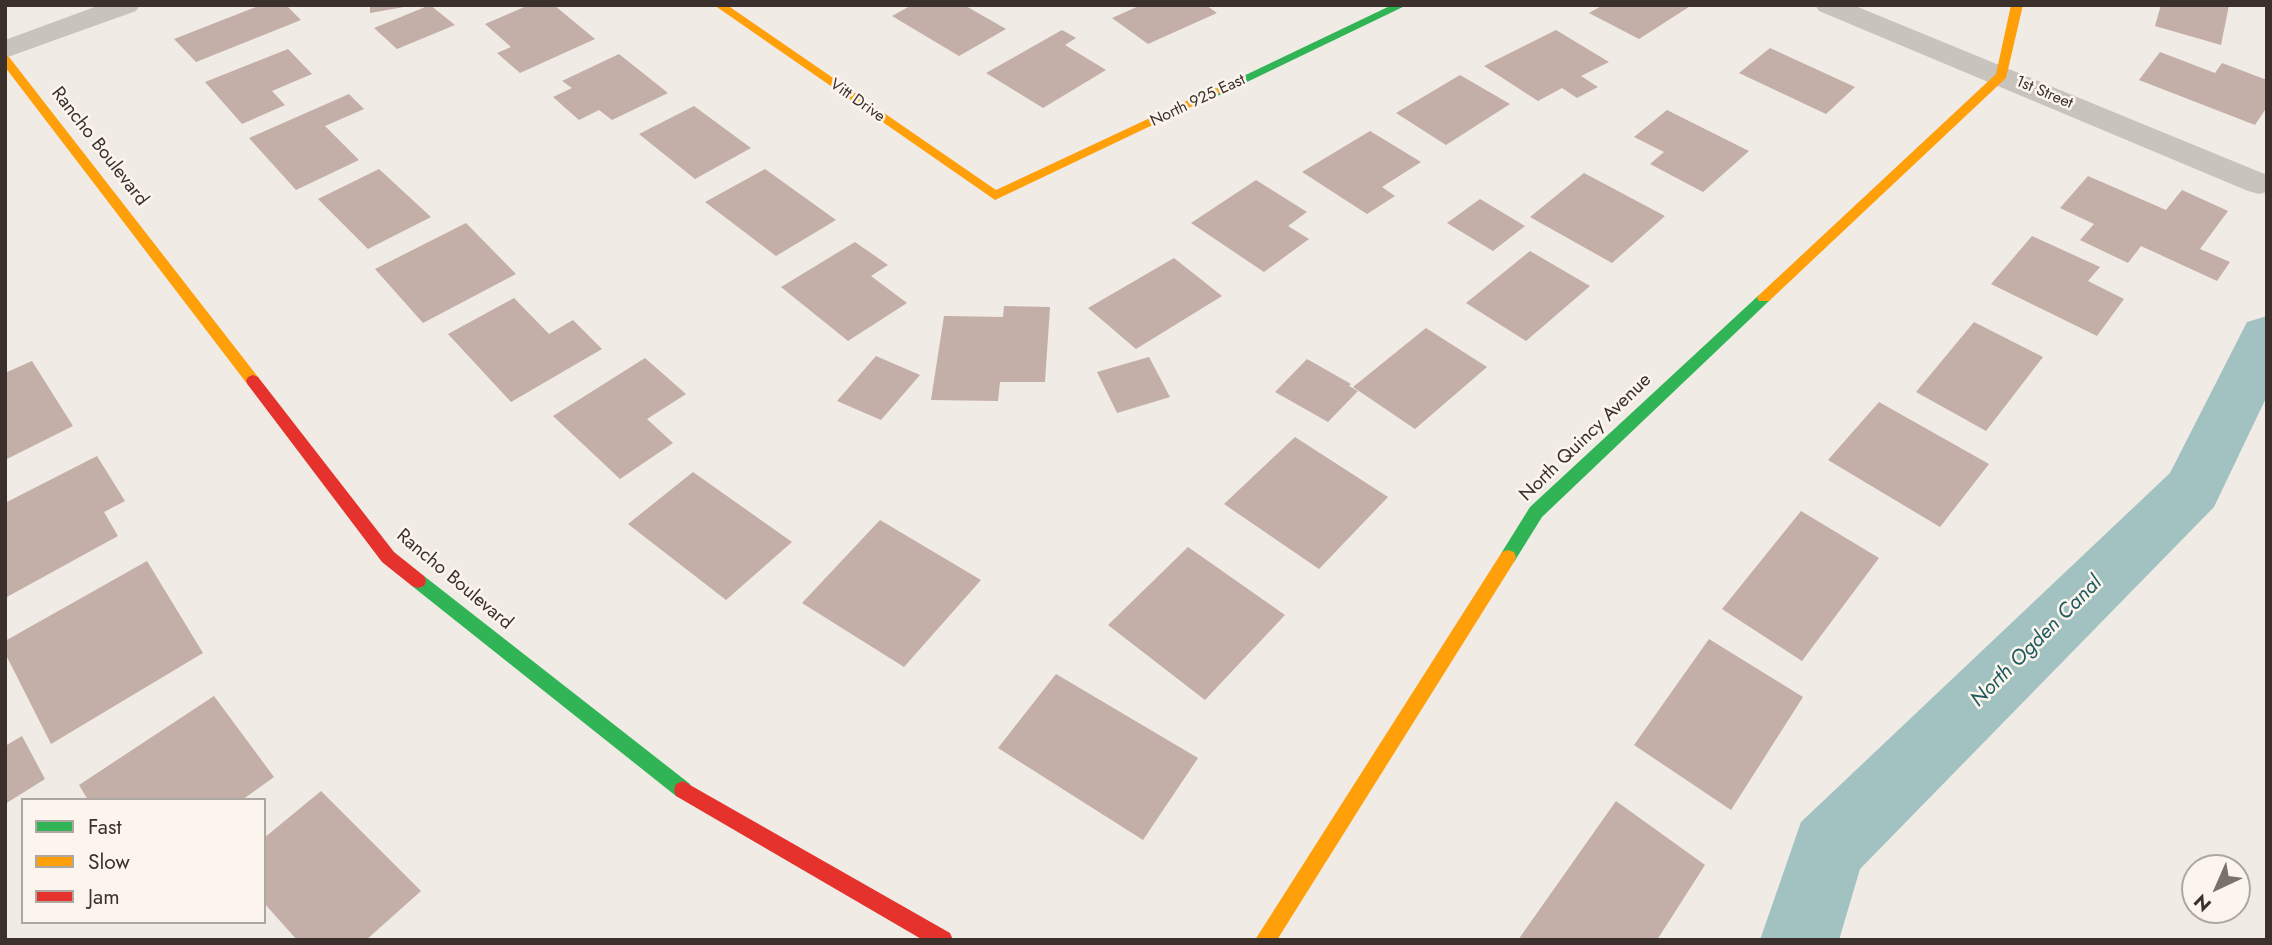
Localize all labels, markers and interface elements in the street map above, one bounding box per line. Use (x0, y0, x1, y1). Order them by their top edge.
street label: North 925 East (1147, 71, 1249, 131)
street label: 1st Street (2012, 72, 2076, 114)
street label: Vitt Drive (826, 75, 888, 127)
street label: Rancho Boulevard (46, 83, 152, 211)
street label: North Quincy Avenue (1515, 369, 1657, 507)
street label: Rancho Boulevard (391, 525, 517, 635)
water label: North Ogden Canal (1966, 571, 2108, 713)
legend (21, 798, 266, 924)
text: Fast (88, 812, 121, 842)
text: Slow (88, 847, 130, 877)
north arrow (2181, 854, 2251, 924)
text: Jam (88, 882, 120, 912)
text: N (2188, 888, 2217, 918)

